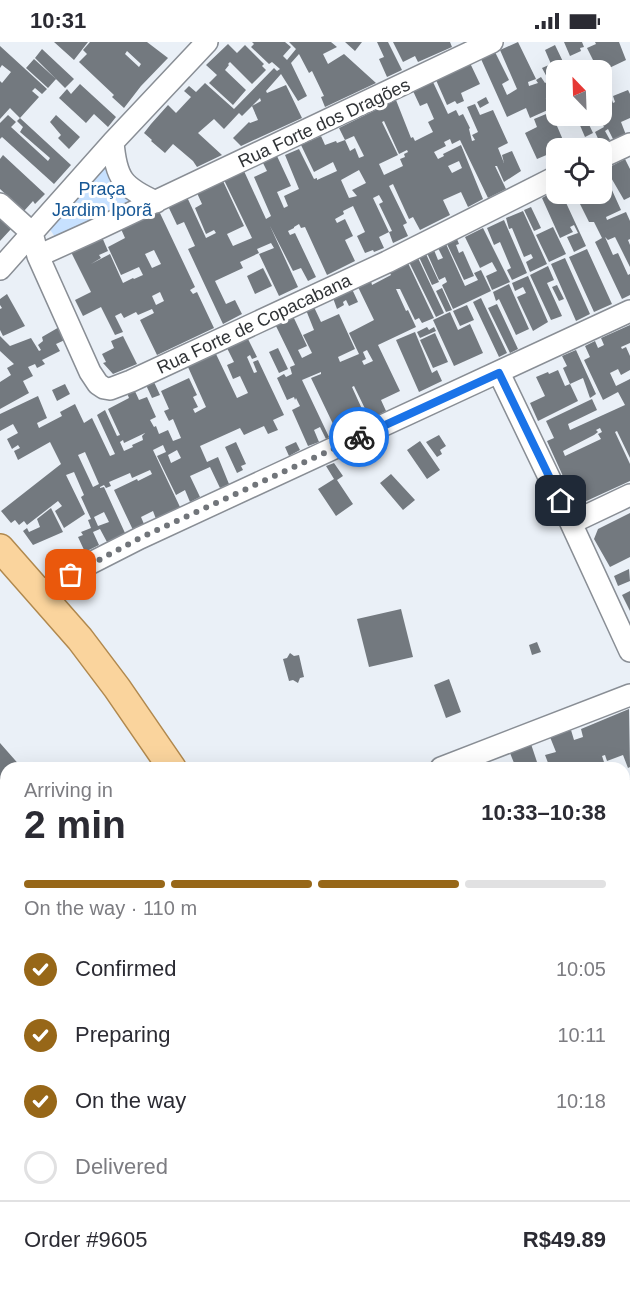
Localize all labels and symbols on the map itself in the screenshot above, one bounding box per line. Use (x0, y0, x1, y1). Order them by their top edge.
north arrow (546, 60, 612, 126)
street label: Rua Forte dos Dragões (235, 74, 413, 172)
park label: Praça Jardim Iporã (52, 179, 153, 220)
street label: Rua Forte de Copacabana (154, 270, 355, 378)
courier (329, 407, 389, 467)
pin (535, 475, 586, 526)
pin (45, 549, 96, 600)

